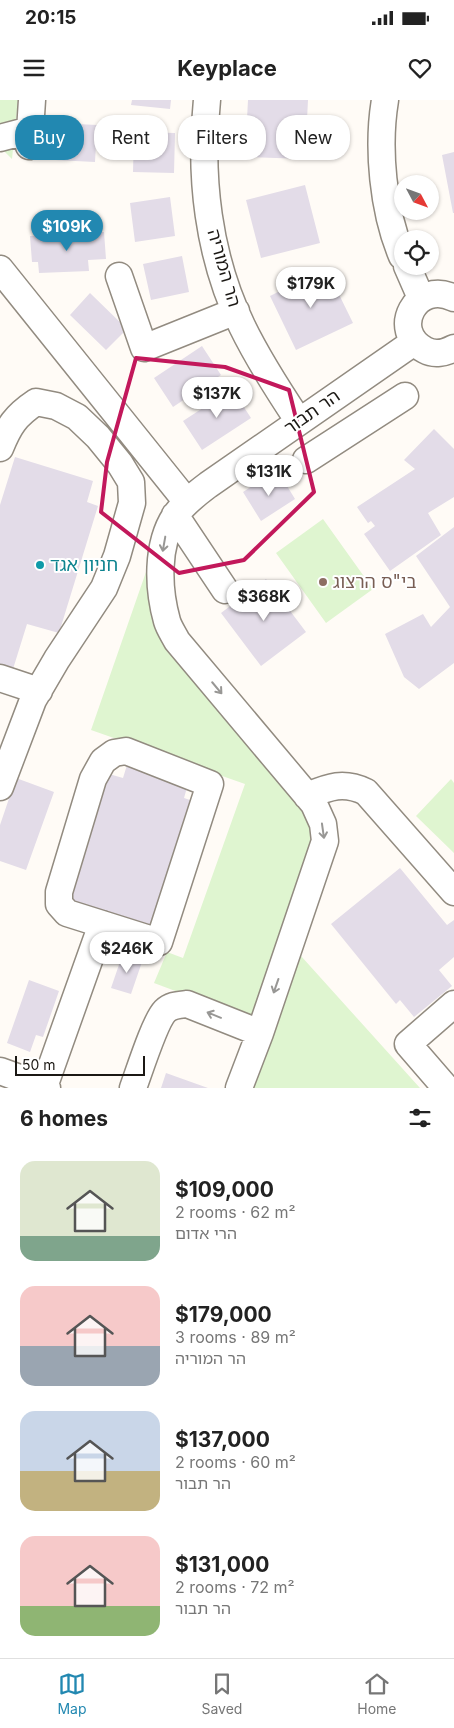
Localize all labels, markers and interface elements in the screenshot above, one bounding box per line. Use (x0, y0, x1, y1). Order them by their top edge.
text: 20:15 (25, 6, 76, 29)
icon: menu (20, 54, 48, 82)
icon: heart (406, 54, 434, 82)
text: Keyplace (177, 55, 277, 81)
chip: Buy (15, 115, 84, 160)
chip: Rent (94, 115, 168, 160)
chip: Filters (178, 115, 266, 160)
chip: New (276, 115, 350, 160)
north arrow (394, 175, 439, 220)
map controls (394, 175, 439, 275)
pin: $109K (32, 210, 102, 252)
text: $109K (42, 216, 92, 236)
street label: הר המוריה (203, 227, 246, 309)
button: locate (394, 230, 439, 275)
pin: $179K (276, 266, 346, 309)
text: $179K (287, 273, 335, 293)
pin: $137K (182, 376, 252, 419)
text: $137K (193, 383, 241, 403)
street label: הר תבור (280, 385, 344, 438)
pin: $131K (234, 454, 304, 497)
text: $131K (246, 461, 292, 481)
one-way arrow (159, 535, 168, 551)
place label: חניון אגד (50, 554, 118, 575)
marker: חניון אגד (34, 559, 46, 571)
place label: בי"ס הרצוג (333, 571, 417, 592)
marker: בי"ס הרצוג (317, 576, 329, 588)
pin: $368K (229, 580, 299, 622)
text: $368K (237, 586, 291, 606)
one-way arrow (211, 682, 223, 695)
one-way arrow (318, 823, 328, 839)
pin: $246K (92, 932, 162, 974)
text: $246K (100, 938, 154, 958)
one-way arrow (271, 977, 280, 993)
one-way arrow (207, 1010, 223, 1019)
scale bar (15, 1053, 145, 1076)
text: 50 m (22, 1056, 56, 1073)
icon: filters (406, 1104, 434, 1132)
text: 6 homes (20, 1106, 108, 1131)
text: $109,000 (175, 1177, 274, 1202)
icon: home (60, 1181, 120, 1241)
text: 2 rooms · 62 m² (175, 1202, 296, 1222)
text: הרי אדום (175, 1223, 237, 1243)
text: $179,000 (175, 1302, 272, 1327)
icon: home (60, 1306, 120, 1366)
text: 3 rooms · 89 m² (175, 1327, 296, 1347)
text: הר המוריה (175, 1348, 246, 1368)
text: $137,000 (175, 1427, 270, 1452)
icon: home (60, 1431, 120, 1491)
text: 2 rooms · 60 m² (175, 1452, 296, 1472)
text: הר תבור (175, 1473, 231, 1493)
text: $131,000 (175, 1552, 269, 1577)
icon: home (60, 1556, 120, 1616)
text: 2 rooms · 72 m² (175, 1577, 295, 1597)
text: הר תבור (175, 1598, 231, 1618)
tab: Map (57, 1670, 87, 1717)
tab: Saved (201, 1670, 242, 1717)
tab: Home (357, 1670, 397, 1717)

